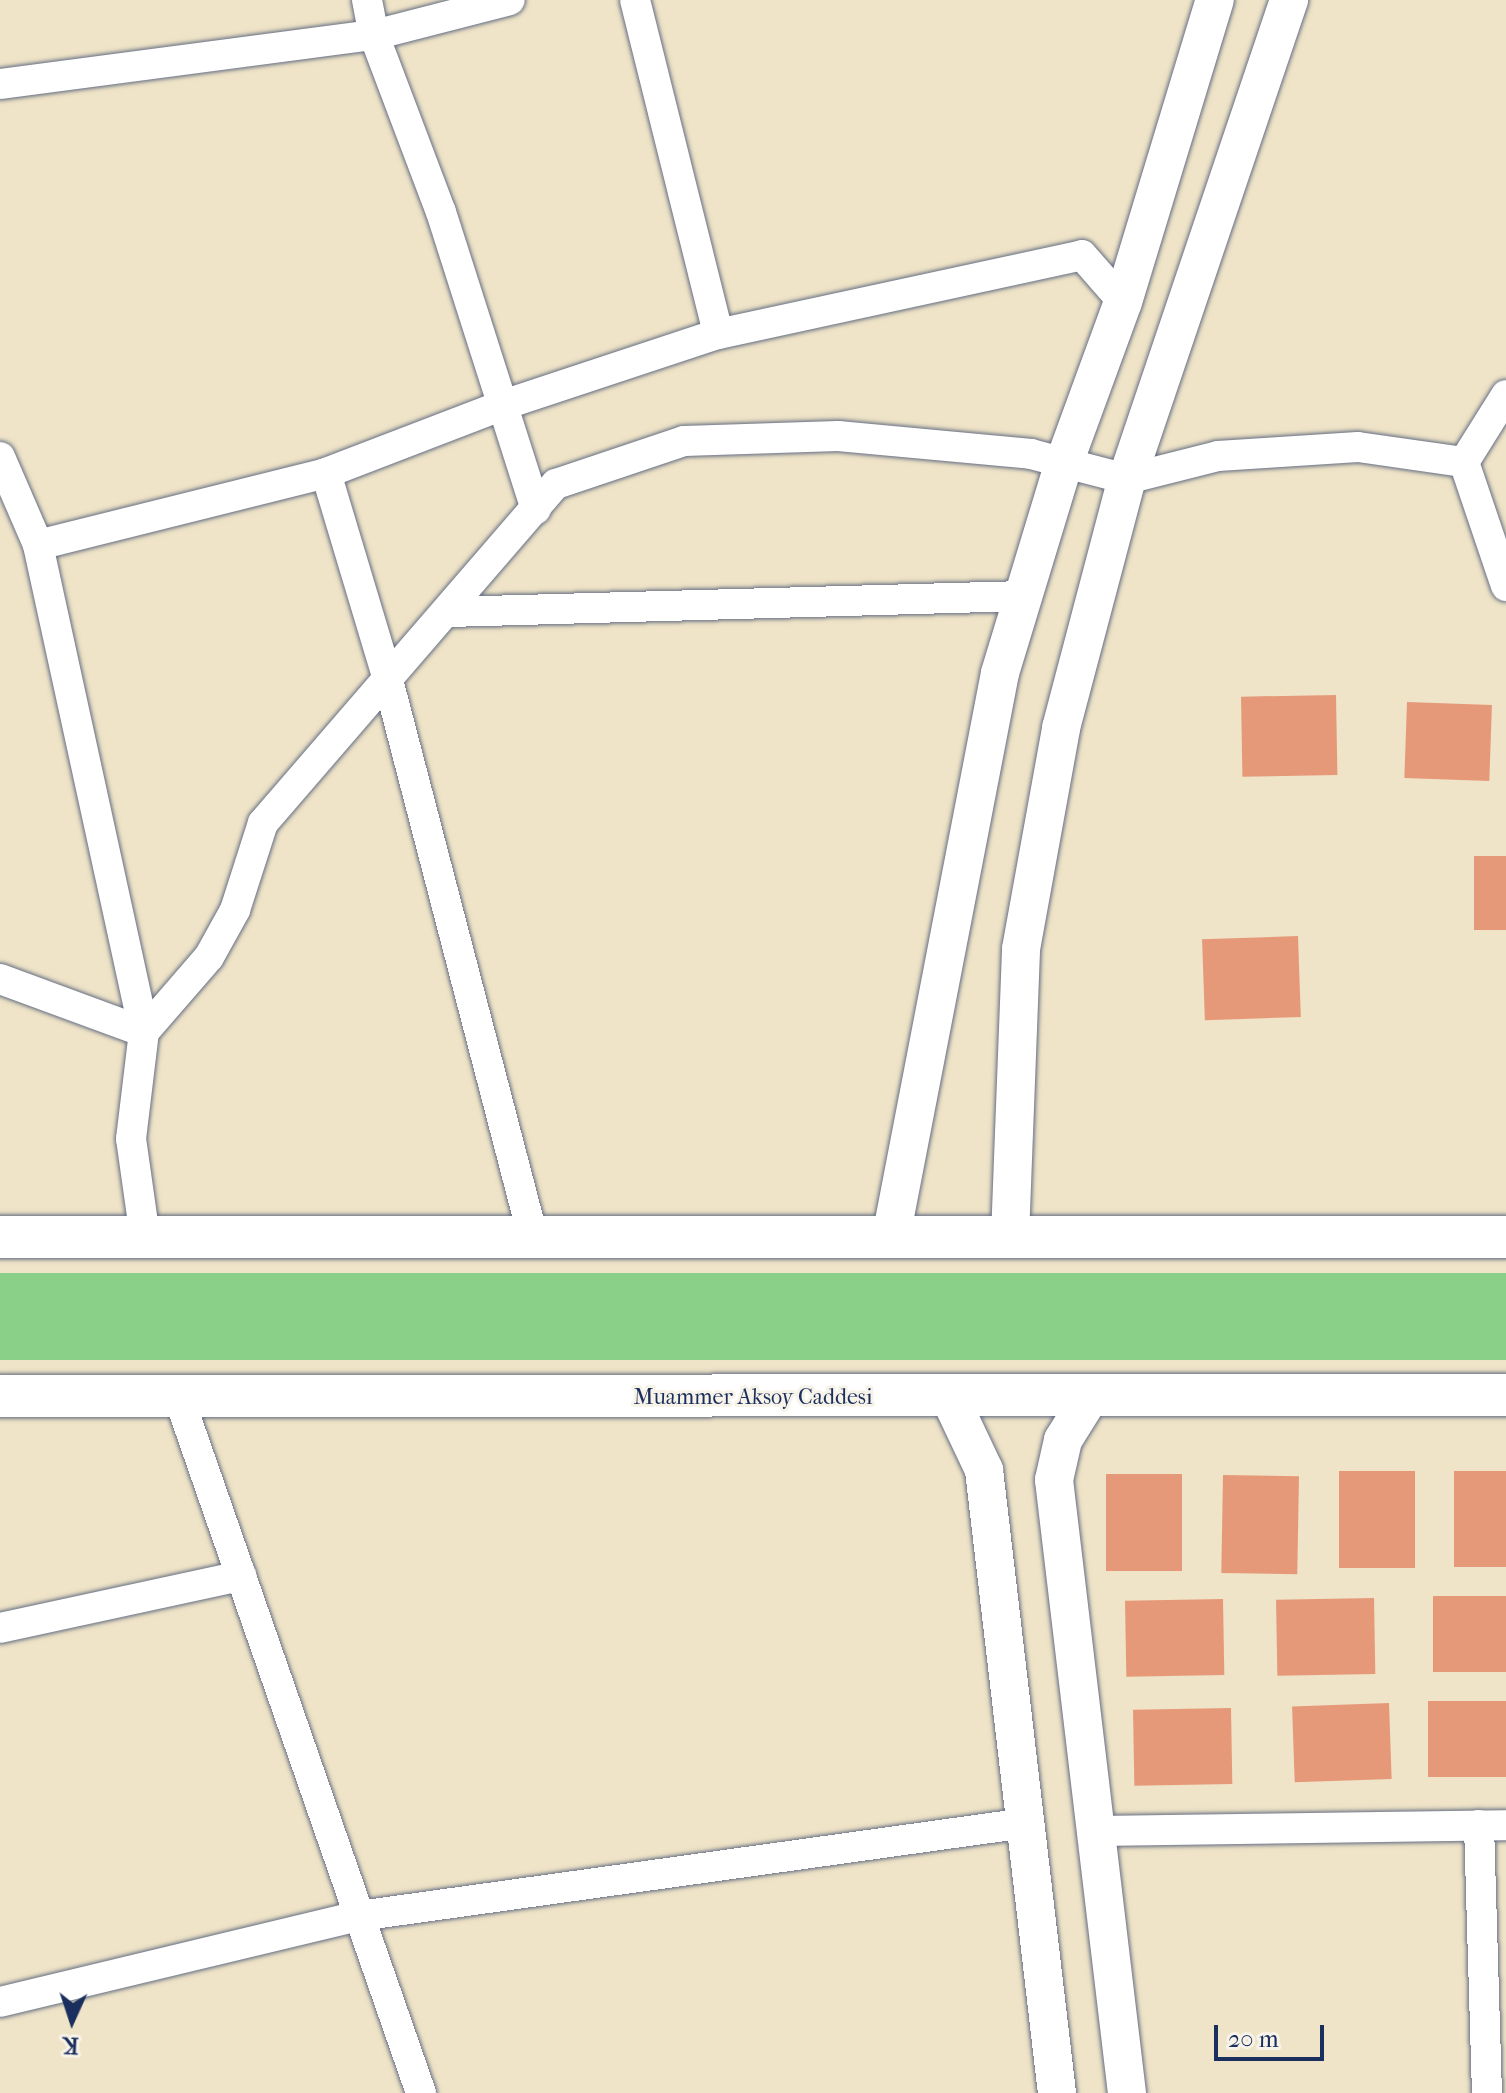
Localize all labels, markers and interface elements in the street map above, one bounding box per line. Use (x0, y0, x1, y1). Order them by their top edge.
street label: Muammer Aksoy Caddesi (634, 1385, 872, 1411)
north arrow (32, 1981, 112, 2061)
scale bar (1218, 2009, 1328, 2059)
text: 20 m (1228, 2025, 1279, 2053)
text: K (62, 2032, 79, 2058)

